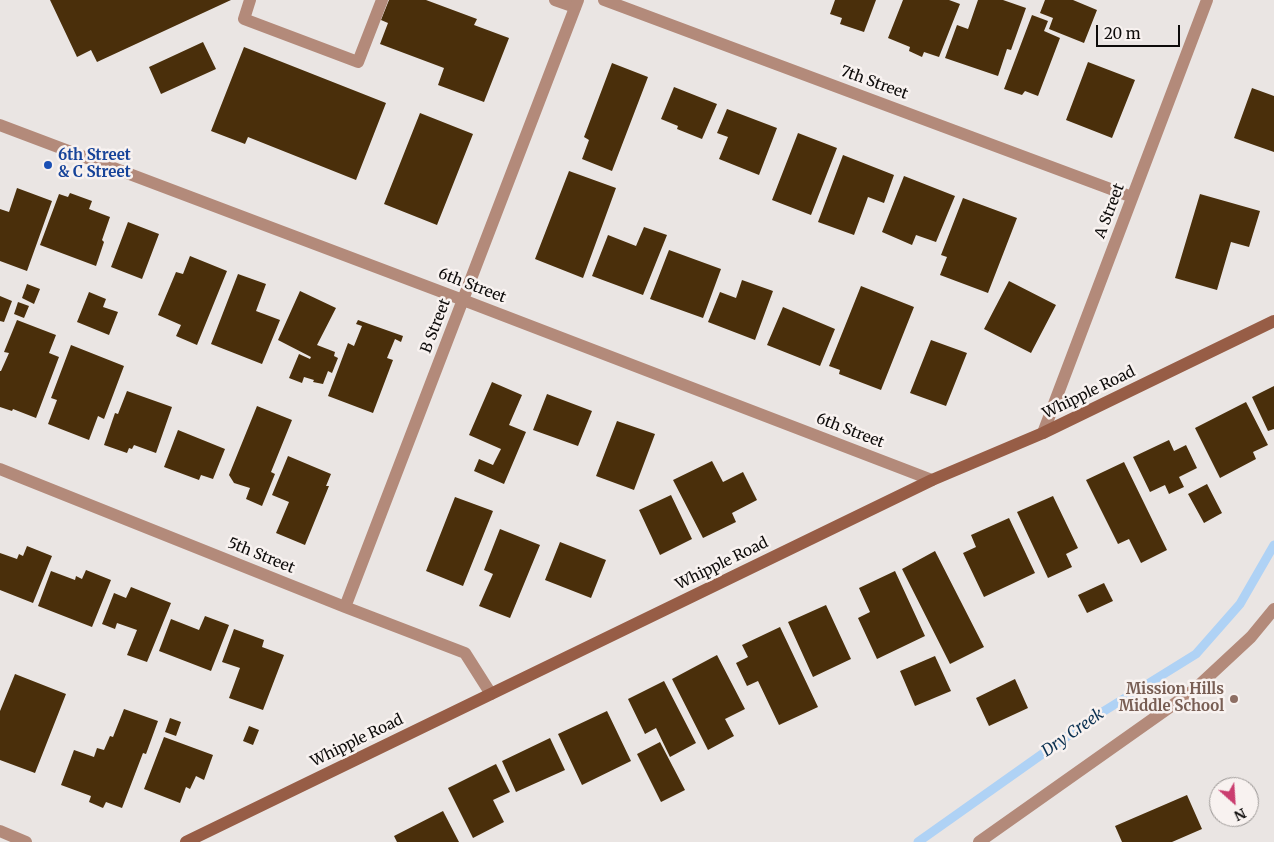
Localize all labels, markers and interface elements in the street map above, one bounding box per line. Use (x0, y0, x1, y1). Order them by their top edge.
scale bar (1099, 15, 1183, 47)
text: 20 m (1104, 24, 1141, 43)
street label: 7th Street (838, 62, 910, 104)
place label: 6th Street & C Street (58, 147, 131, 182)
marker: 6th Street & C Street (42, 159, 54, 171)
street label: A Street (1091, 181, 1129, 241)
street label: 6th Street (436, 265, 508, 307)
street label: B Street (417, 296, 455, 356)
street label: Whipple Road (1040, 363, 1138, 423)
street label: 6th Street (814, 410, 886, 452)
street label: 5th Street (225, 534, 297, 578)
street label: Whipple Road (673, 534, 771, 594)
place label: Mission Hills Middle School (1119, 681, 1224, 716)
marker: Mission Hills Middle School (1228, 693, 1240, 705)
water label: Dry Creek (1038, 705, 1108, 761)
street label: Whipple Road (308, 711, 406, 771)
north arrow (1209, 777, 1259, 827)
text: N (1231, 804, 1249, 825)

